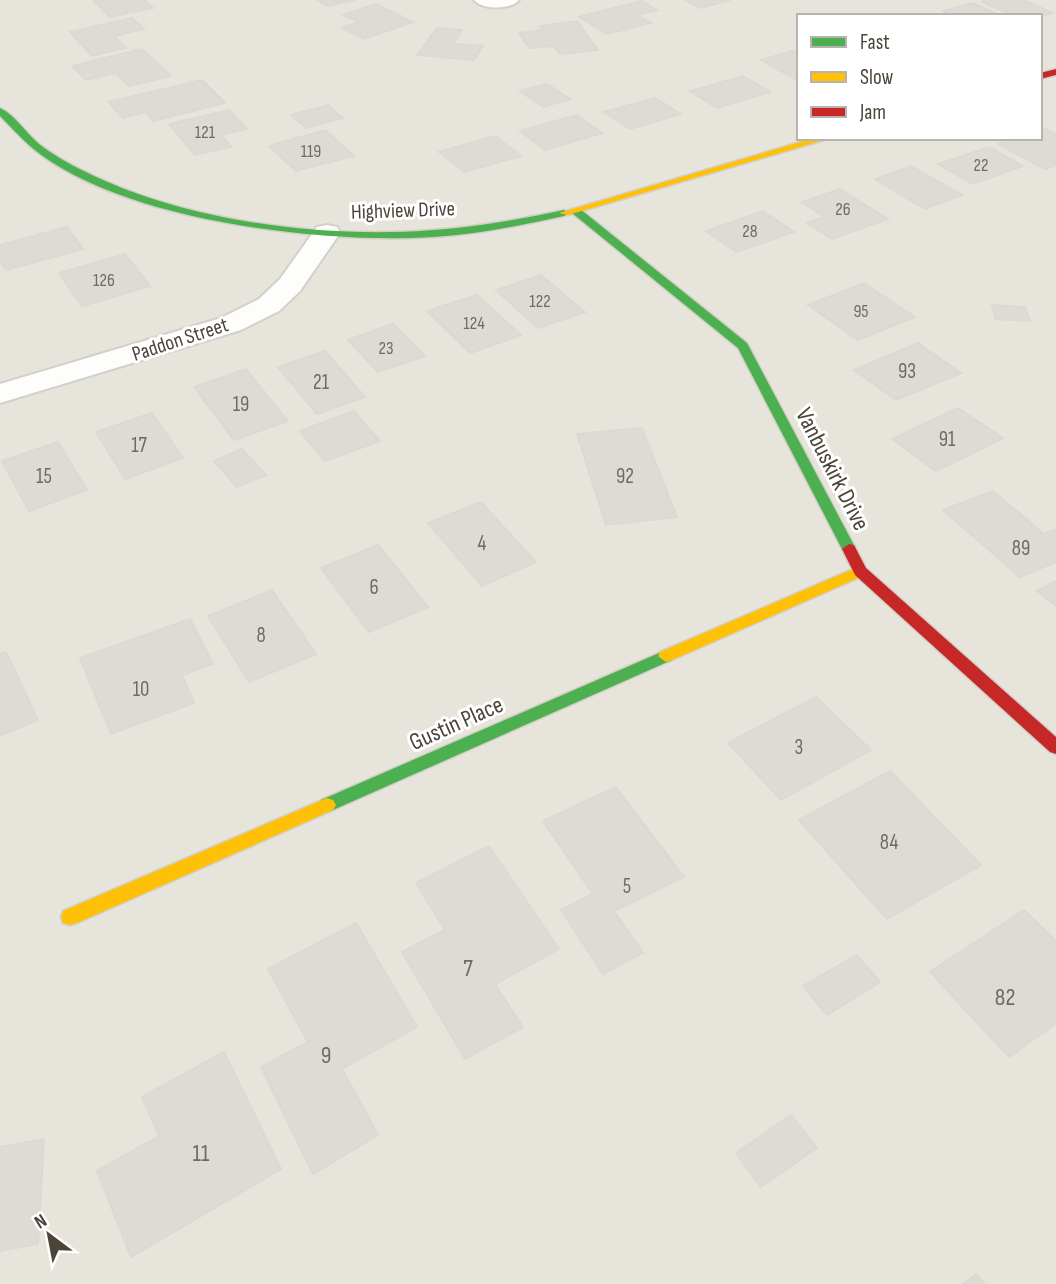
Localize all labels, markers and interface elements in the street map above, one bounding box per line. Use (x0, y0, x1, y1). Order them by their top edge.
legend (797, 14, 1042, 140)
text: Fast (860, 30, 890, 55)
text: Slow (860, 65, 894, 90)
text: Jam (859, 100, 886, 125)
house number: 121 (195, 122, 216, 143)
house number: 119 (301, 141, 321, 162)
house number: 22 (974, 155, 988, 176)
street label: Highview Drive (351, 196, 455, 225)
house number: 26 (835, 199, 851, 220)
house number: 28 (742, 221, 758, 242)
house number: 126 (93, 270, 115, 291)
house number: 122 (529, 291, 551, 312)
house number: 95 (853, 301, 869, 322)
street label: Paddon Street (129, 312, 231, 367)
house number: 124 (463, 313, 485, 334)
house number: 23 (379, 338, 394, 359)
house number: 93 (898, 359, 916, 384)
house number: 21 (313, 370, 330, 395)
house number: 19 (233, 392, 249, 417)
street label: Vanbuskirk Drive (789, 403, 876, 535)
house number: 91 (939, 427, 956, 452)
house number: 17 (131, 433, 147, 458)
house number: 15 (36, 464, 52, 489)
house number: 92 (616, 464, 634, 489)
house number: 4 (478, 531, 487, 556)
house number: 89 (1012, 536, 1030, 561)
house number: 6 (369, 575, 379, 600)
house number: 8 (256, 623, 266, 648)
house number: 10 (133, 677, 149, 702)
street label: Gustin Place (405, 690, 508, 757)
house number: 3 (795, 735, 803, 760)
house number: 84 (880, 830, 898, 855)
house number: 5 (623, 874, 631, 899)
house number: 7 (463, 954, 473, 983)
house number: 82 (995, 983, 1015, 1012)
house number: 9 (321, 1041, 331, 1070)
house number: 11 (193, 1139, 210, 1168)
north arrow (14, 1200, 84, 1270)
text: N (30, 1209, 51, 1234)

